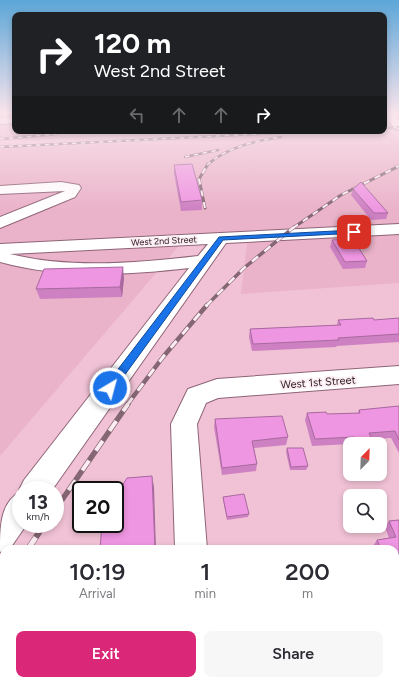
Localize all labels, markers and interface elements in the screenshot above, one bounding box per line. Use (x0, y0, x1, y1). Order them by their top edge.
text: 120 m (94, 26, 171, 60)
icon: right (28, 28, 80, 80)
text: West 2nd Street (94, 60, 226, 82)
icon: left (126, 104, 148, 126)
icon: ahead (168, 104, 190, 126)
icon: ahead (210, 104, 232, 126)
icon: right (252, 104, 274, 126)
pin (337, 215, 371, 249)
icon: arrive (343, 221, 365, 243)
street label: West 2nd Street (131, 233, 198, 248)
position arrow (89, 367, 131, 409)
street label: West 1st Street (280, 373, 356, 392)
north arrow (343, 437, 387, 481)
map controls (343, 437, 387, 533)
speed limit sign: 20 (72, 481, 124, 533)
button: search (343, 489, 387, 533)
text: 13 (28, 490, 48, 514)
text: km/h (27, 510, 49, 523)
text: 10:19 (69, 557, 125, 586)
text: 1 (200, 557, 210, 586)
text: 200 (285, 557, 330, 586)
text: Arrival (79, 586, 116, 601)
text: min (195, 586, 216, 601)
text: m (302, 586, 313, 601)
button: Exit (16, 631, 196, 677)
button: Share (204, 631, 383, 677)

